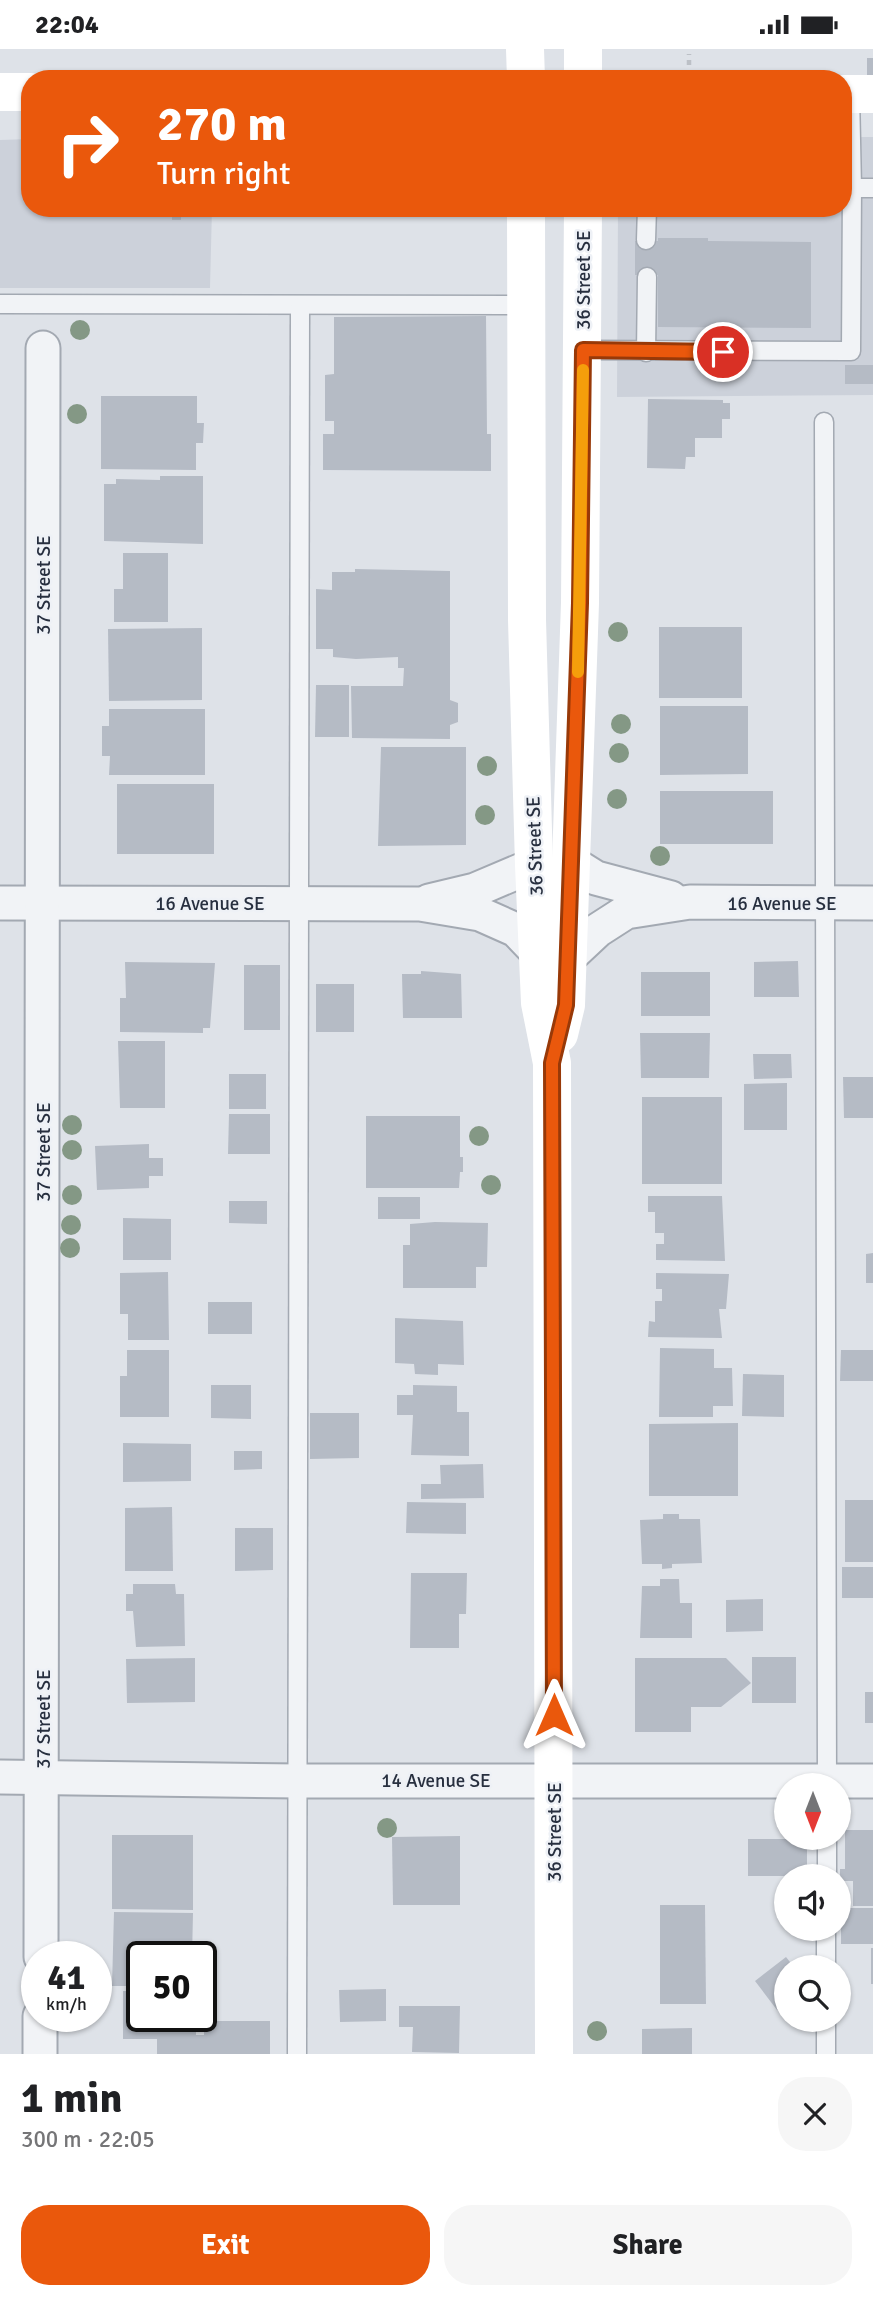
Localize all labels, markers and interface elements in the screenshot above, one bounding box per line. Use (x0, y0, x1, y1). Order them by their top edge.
text: 22:04 (35, 9, 99, 41)
text: 270 m (157, 94, 287, 154)
icon: right (42, 98, 133, 189)
text: Turn right (157, 154, 290, 193)
street label: 36 Street SE (572, 230, 596, 330)
pin (693, 322, 753, 382)
icon: arrive (704, 333, 742, 371)
street label: 37 Street SE (32, 535, 56, 635)
street label: 36 Street SE (521, 796, 549, 896)
street label: 16 Avenue SE (155, 892, 265, 916)
street label: 16 Avenue SE (727, 892, 837, 916)
street label: 37 Street SE (32, 1102, 56, 1202)
street label: 37 Street SE (32, 1669, 56, 1769)
position arrow (517, 1678, 591, 1752)
street label: 14 Avenue SE (381, 1769, 491, 1793)
north arrow (774, 1773, 850, 1850)
map controls (774, 1773, 851, 2032)
street label: 36 Street SE (543, 1782, 567, 1882)
button: sound (774, 1864, 851, 1941)
speed limit sign: 50 (126, 1941, 217, 2032)
button: search (774, 1955, 851, 2032)
text: 41 (48, 1956, 85, 1999)
text: km/h (46, 1993, 87, 2015)
text: 1 min (21, 2073, 122, 2124)
button: close (778, 2077, 852, 2151)
text: 300 m · 22:05 (21, 2125, 155, 2154)
button: Exit (21, 2205, 430, 2285)
button: Share (444, 2205, 852, 2285)

